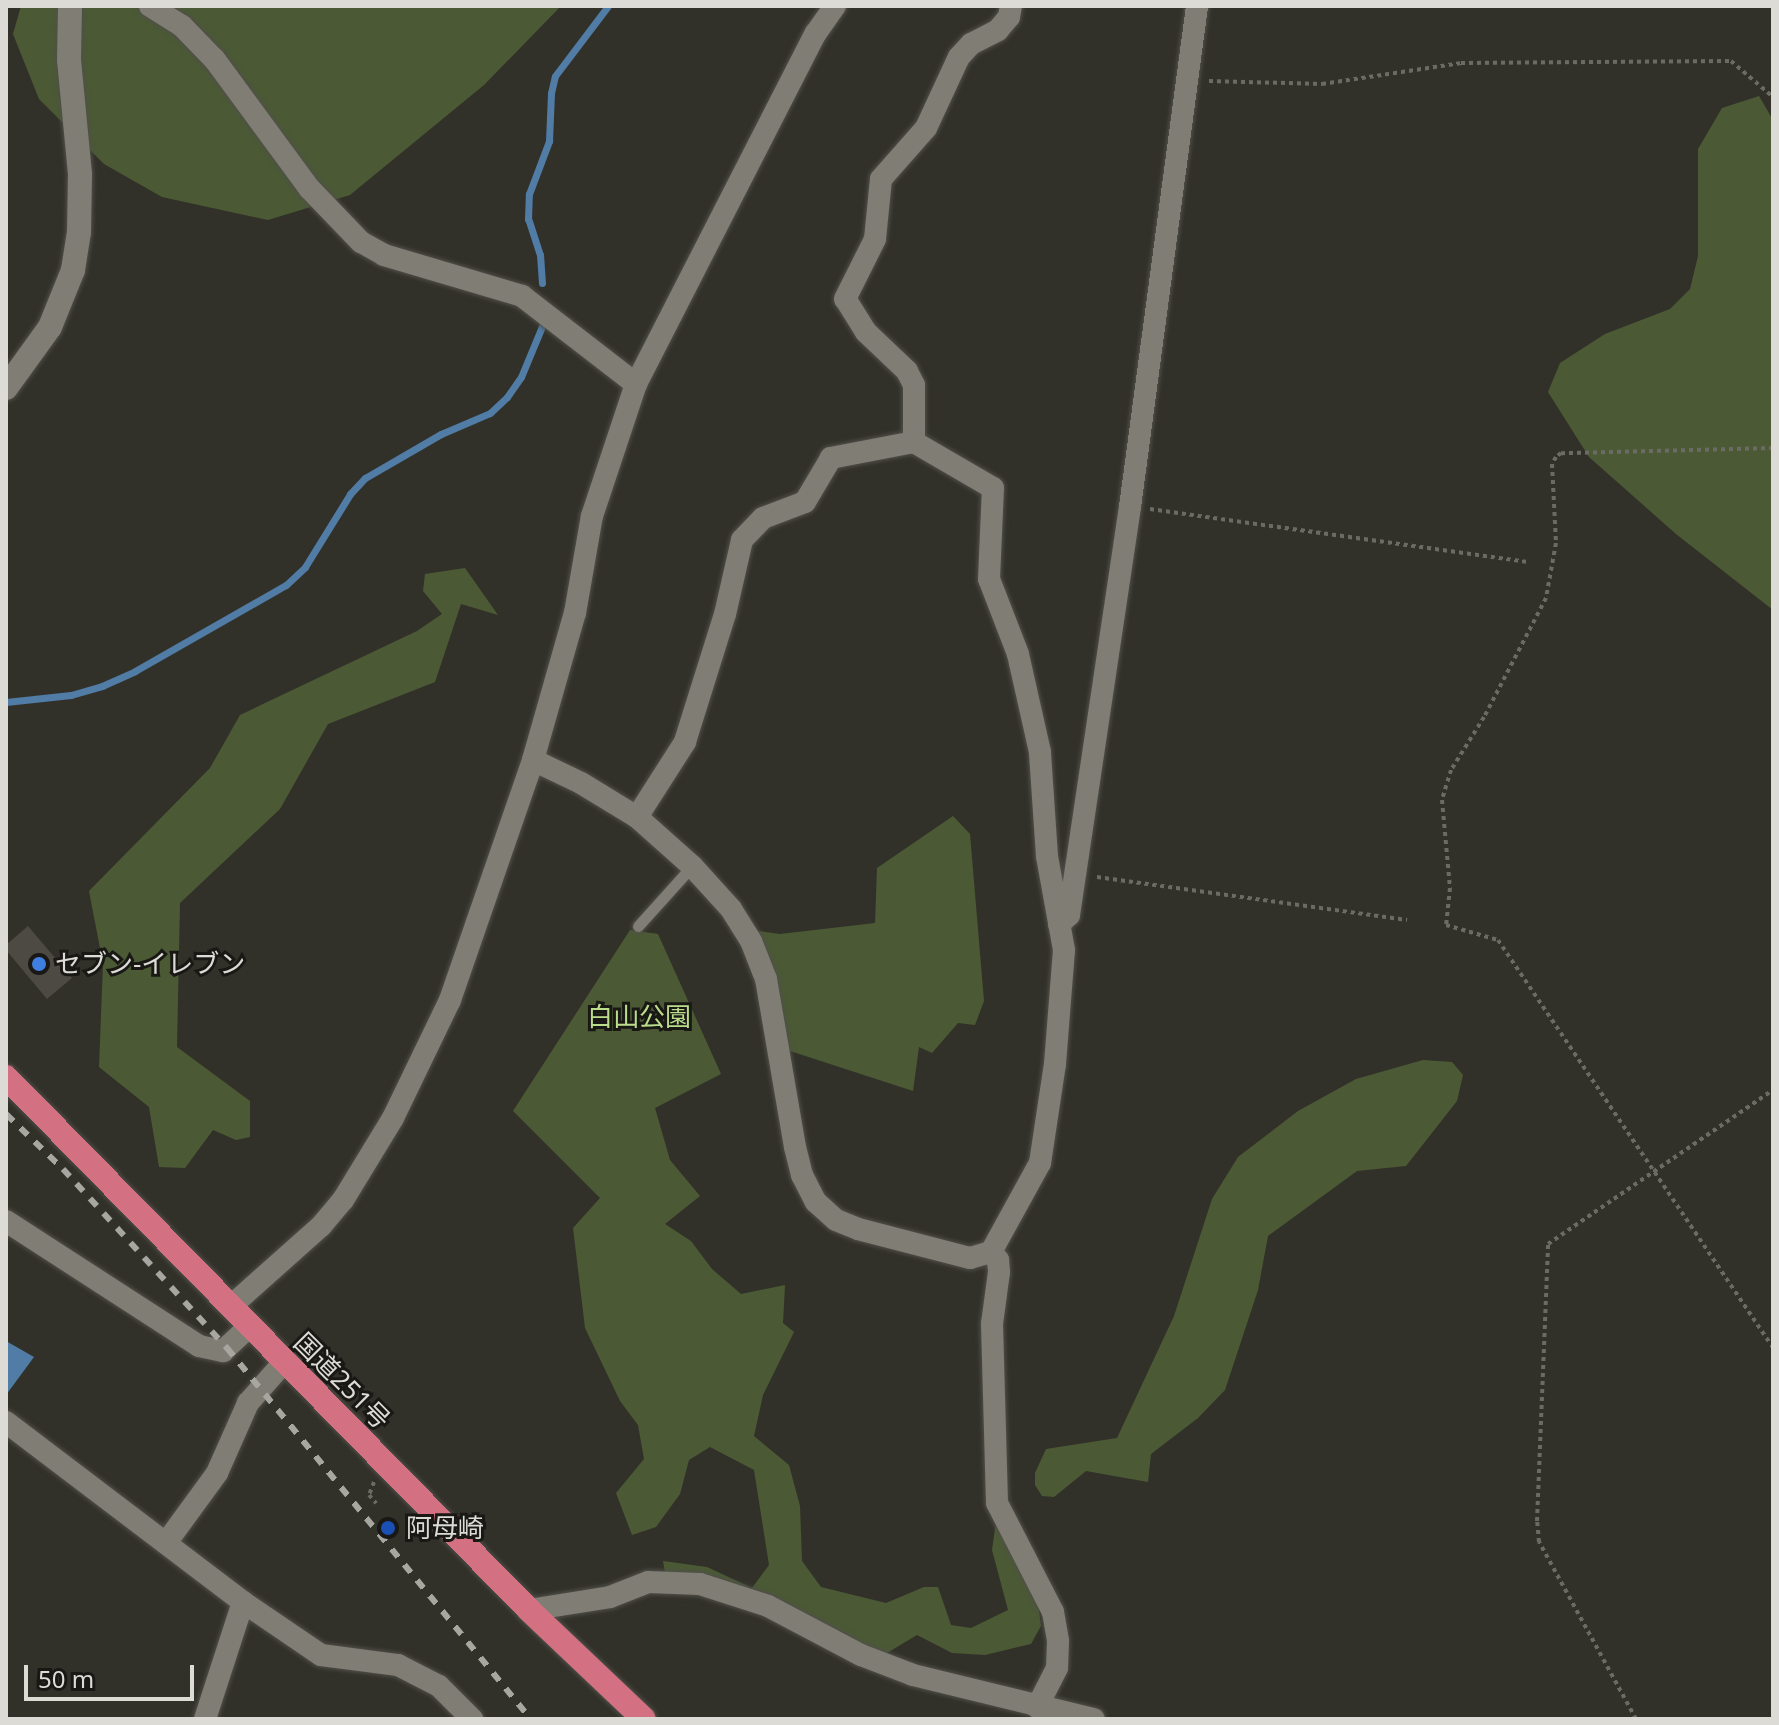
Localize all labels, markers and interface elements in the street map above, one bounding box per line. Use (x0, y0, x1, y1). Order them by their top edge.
place label: セブン-イレブン (55, 948, 245, 980)
marker: セブン-イレブン (30, 955, 48, 973)
park label: 白山公園 (587, 1001, 691, 1033)
street label: 国道251号 (288, 1327, 396, 1435)
place label: 阿母崎 (406, 1512, 484, 1544)
marker: 阿母崎 (377, 1517, 399, 1539)
scale bar (28, 1649, 198, 1699)
text: 50 m (38, 1662, 94, 1695)

